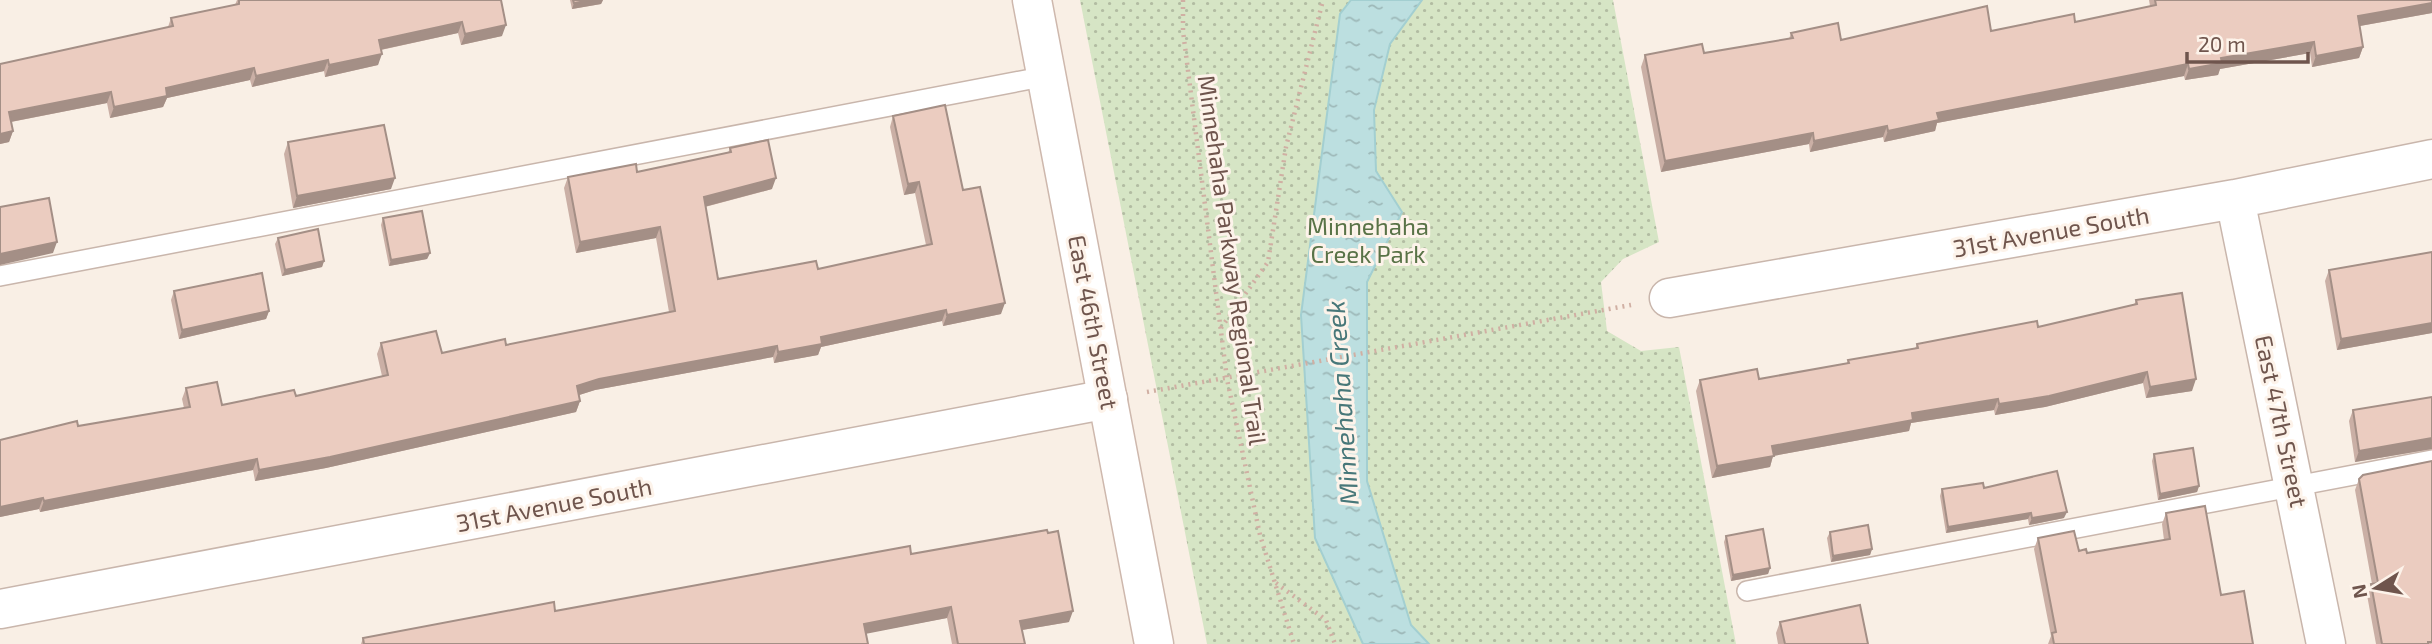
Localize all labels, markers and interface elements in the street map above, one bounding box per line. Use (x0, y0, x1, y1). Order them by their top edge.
scale bar (2187, 21, 2308, 65)
text: 20 m (2198, 31, 2246, 56)
street label: Minnehaha Parkway Regional Trail (1193, 73, 1273, 447)
street label: 31st Avenue South (1951, 199, 2151, 263)
park label: Minnehaha Creek Park (1307, 211, 1429, 268)
street label: East 46th Street (1063, 232, 1125, 412)
water label: Minnehaha Creek (1318, 300, 1364, 506)
street label: East 47th Street (2250, 332, 2314, 510)
street label: 31st Avenue South (454, 471, 654, 537)
north arrow (2341, 553, 2411, 623)
text: N (2346, 582, 2371, 600)

